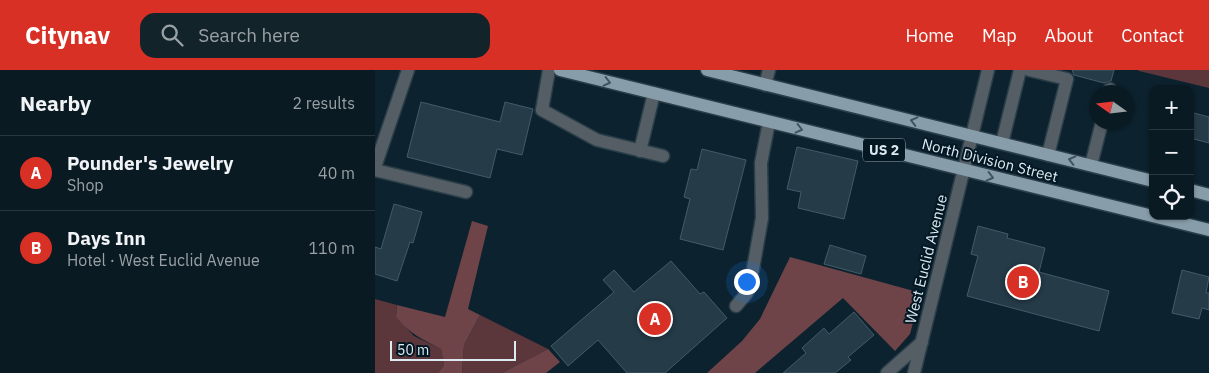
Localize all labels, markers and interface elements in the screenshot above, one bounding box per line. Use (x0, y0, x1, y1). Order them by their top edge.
search box (140, 13, 490, 58)
text: Citynav (25, 19, 110, 51)
icon: search (158, 21, 186, 49)
text: Search here (198, 23, 300, 47)
text: Home (906, 24, 954, 47)
text: Map (982, 24, 1017, 47)
text: About (1045, 24, 1093, 47)
text: Contact (1121, 24, 1184, 47)
one-way arrow (602, 76, 611, 87)
north arrow (1089, 85, 1134, 130)
map controls (1149, 85, 1194, 220)
button: + (1149, 85, 1194, 130)
text: Nearby (20, 89, 91, 117)
text: 2 results (292, 93, 355, 113)
one-way arrow (909, 116, 918, 127)
one-way arrow (794, 123, 803, 134)
button: − (1149, 130, 1194, 175)
street label: North Division Street (920, 134, 1060, 186)
road number: US 2 (863, 138, 905, 162)
text: Pounder's Jewelry (67, 151, 233, 175)
one-way arrow (1068, 156, 1076, 166)
text: A (31, 163, 41, 183)
text: 40 m (318, 163, 355, 183)
one-way arrow (986, 171, 994, 181)
text: Shop (67, 175, 104, 195)
button: locate (1149, 175, 1194, 220)
street label: West Euclid Avenue (901, 192, 951, 326)
text: Days Inn (67, 226, 146, 250)
text: B (31, 238, 41, 258)
text: 110 m (308, 238, 355, 258)
text: Hotel · West Euclid Avenue (67, 250, 260, 270)
pin: B (1007, 263, 1039, 301)
your location (734, 269, 760, 295)
pin: A (639, 300, 671, 338)
scale bar (390, 338, 516, 361)
text: 50 m (397, 341, 429, 359)

